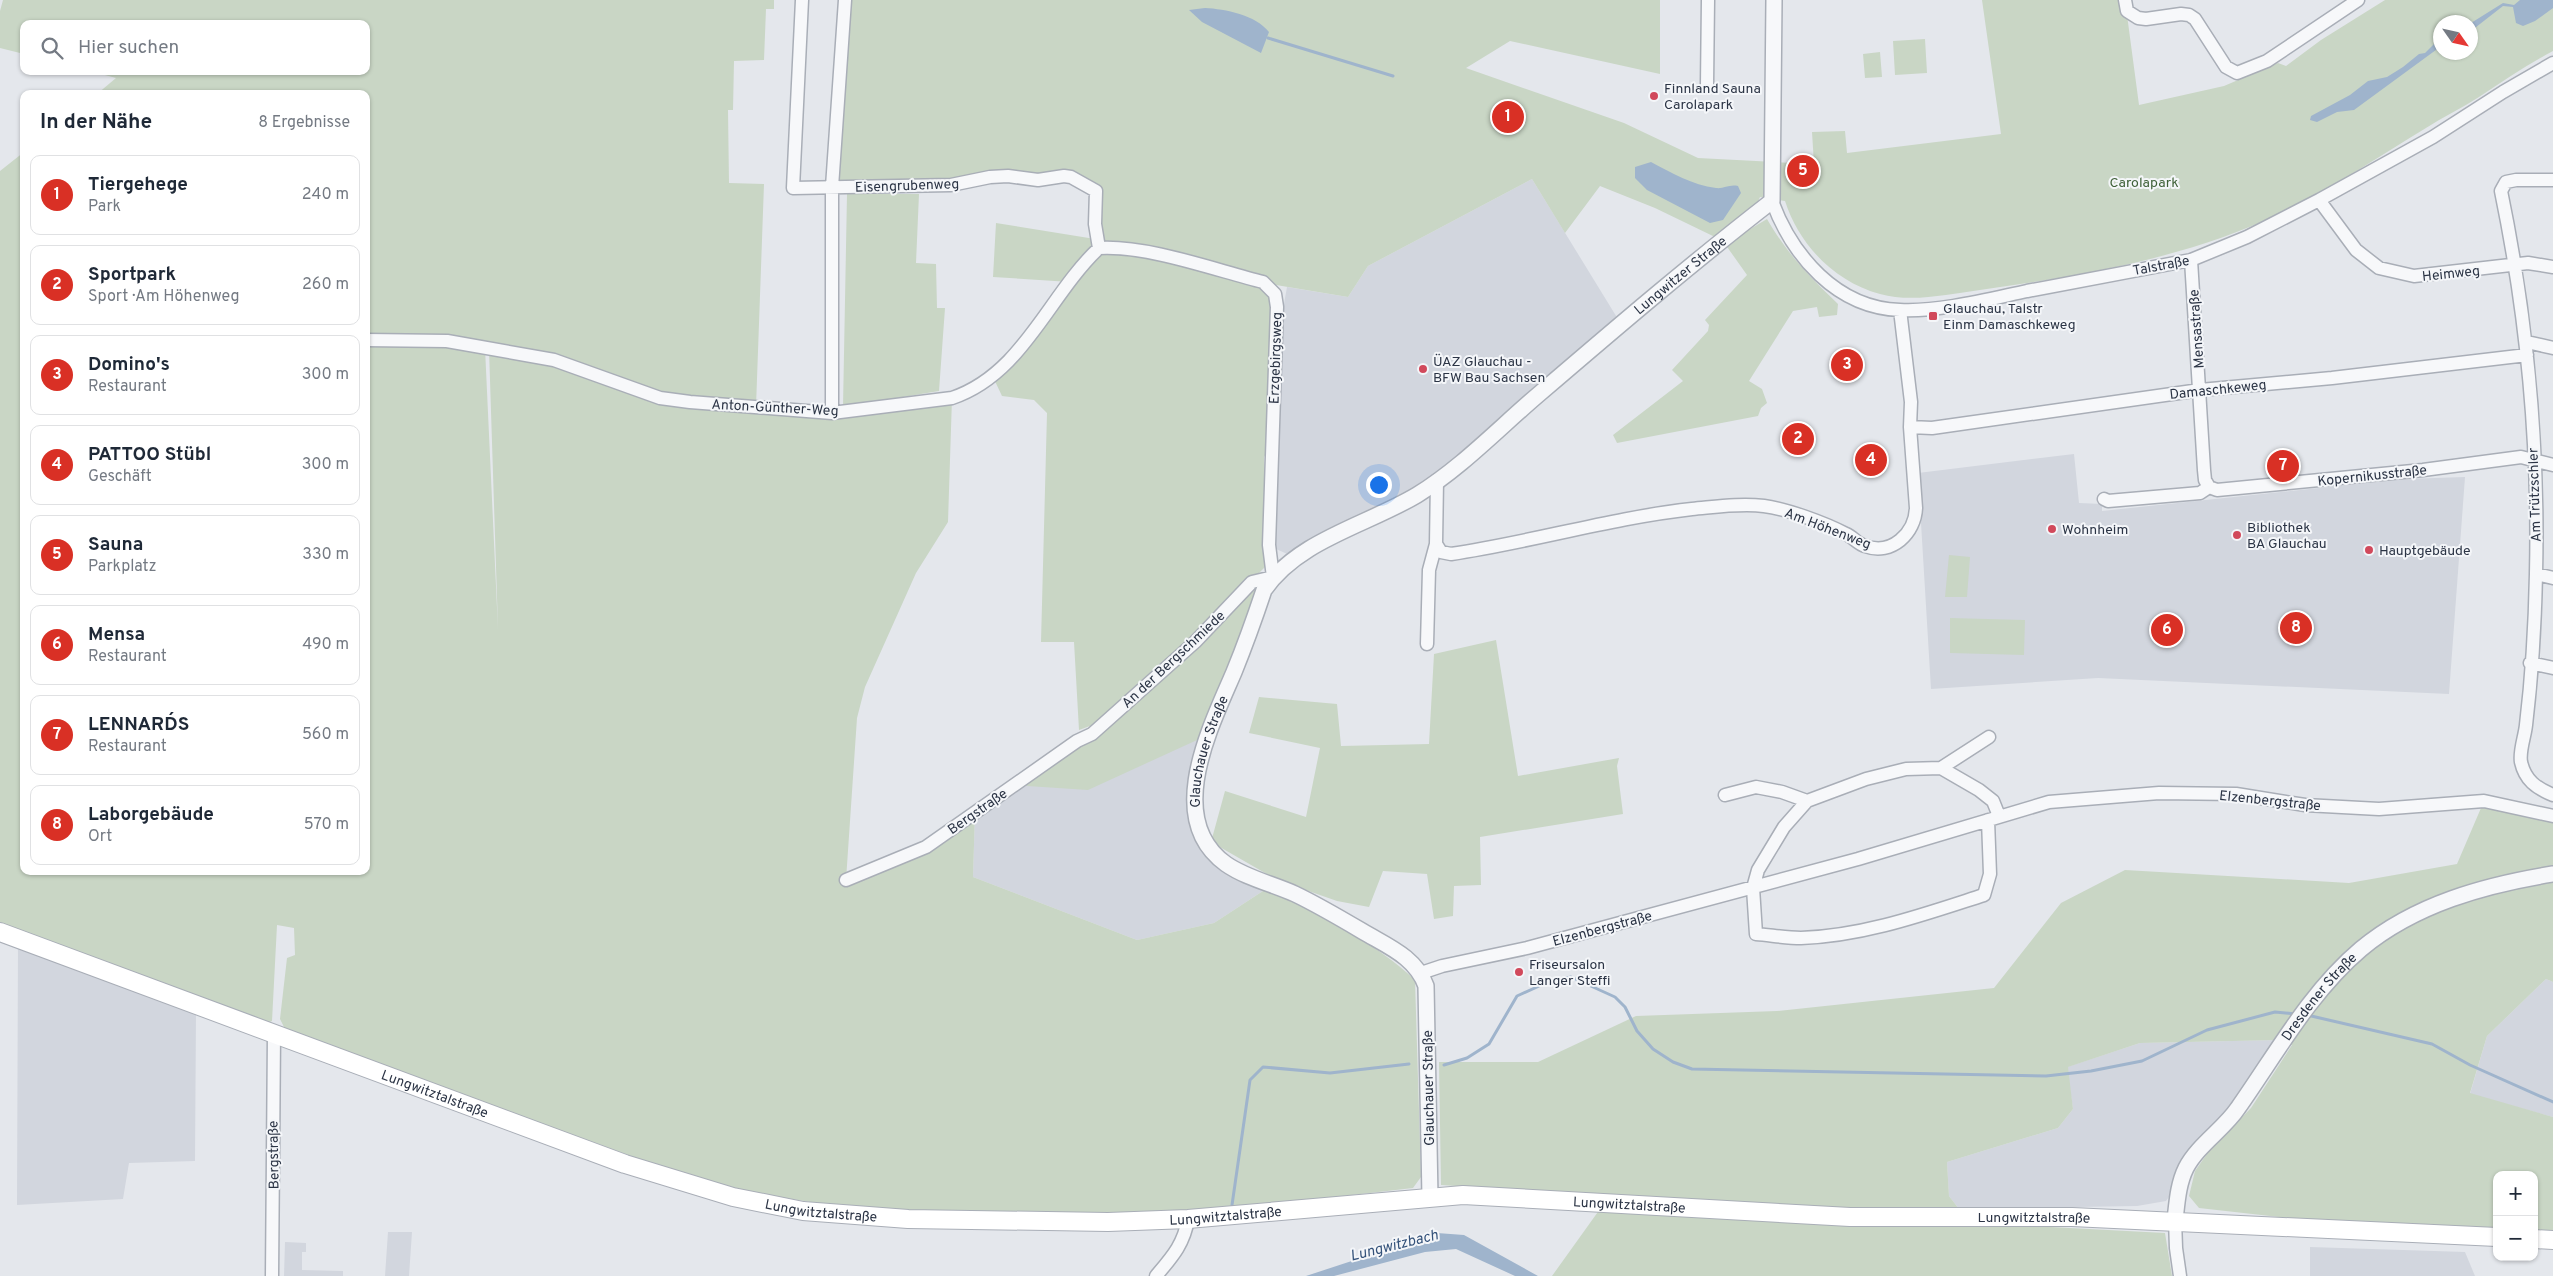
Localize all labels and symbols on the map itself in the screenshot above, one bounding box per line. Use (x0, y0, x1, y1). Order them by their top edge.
north arrow (2433, 15, 2478, 60)
place label: Finnland Sauna Carolapark (1664, 81, 1761, 114)
marker: Finnland Sauna Carolapark (1648, 90, 1660, 102)
pin: 1 (1492, 98, 1524, 136)
pin: 5 (1787, 152, 1819, 190)
park label: Carolapark (2109, 175, 2179, 192)
street label: Eisengrubenweg (855, 176, 959, 197)
street label: Lungwitzer Straße (1631, 233, 1731, 319)
street label: Talstraße (2132, 253, 2191, 280)
street label: Heimweg (2421, 263, 2481, 286)
street label: Mensastraße (2186, 289, 2209, 369)
place label: Glauchau, Talstr Einm Damaschkeweg (1943, 301, 2076, 334)
marker: Glauchau, Talstr Einm Damaschkeweg (1927, 310, 1939, 322)
street label: Erzgebirgsweg (1266, 312, 1287, 404)
pin: 3 (1831, 346, 1863, 384)
place label: ÜAZ Glauchau - BFW Bau Sachsen (1433, 353, 1545, 387)
marker: ÜAZ Glauchau - BFW Bau Sachsen (1417, 363, 1429, 375)
street label: Damaschkeweg (2169, 377, 2267, 404)
street label: Anton-Günther-Weg (711, 397, 839, 420)
pin: 2 (1782, 420, 1814, 458)
pin: 4 (1855, 441, 1887, 479)
pin: 7 (2267, 447, 2299, 485)
street label: Am Trützschler (2525, 447, 2546, 542)
street label: Kopernikusstraße (2317, 462, 2428, 491)
your location (1366, 472, 1392, 498)
street label: Am Höhenweg (1782, 505, 1873, 554)
place label: Bibliothek BA Glauchau (2247, 520, 2327, 553)
place label: Wohnheim (2062, 522, 2128, 539)
marker: Wohnheim (2046, 523, 2058, 535)
marker: Bibliothek BA Glauchau (2231, 529, 2243, 541)
place label: Hauptgebäude (2379, 543, 2470, 560)
marker: Hauptgebäude (2363, 544, 2375, 556)
street label: An der Bergschmiede (1119, 608, 1229, 712)
pin: 8 (2280, 609, 2312, 647)
pin: 6 (2151, 611, 2183, 649)
street label: Glauchauer Straße (1188, 693, 1233, 808)
street label: Bergstraße (945, 785, 1011, 839)
street label: Elzenbergstraße (2218, 788, 2322, 815)
street label: Elzenbergstraße (1551, 908, 1654, 951)
street label: Dresdener Straße (2279, 950, 2361, 1045)
place label: Friseursalon Langer Steffi (1529, 957, 1611, 990)
marker: Friseursalon Langer Steffi (1513, 966, 1525, 978)
street label: Glauchauer Straße (1420, 1030, 1439, 1146)
street label: Lungwitztalstraße (379, 1067, 490, 1122)
street label: Bergstraße (265, 1120, 284, 1190)
street label: Lungwitztalstraße (1572, 1194, 1686, 1218)
street label: Lungwitztalstraße (763, 1197, 878, 1227)
street label: Lungwitztalstraße (1169, 1204, 1283, 1230)
street label: Lungwitztalstraße (1978, 1210, 2091, 1228)
water label: Lungwitzbach (1348, 1226, 1440, 1267)

